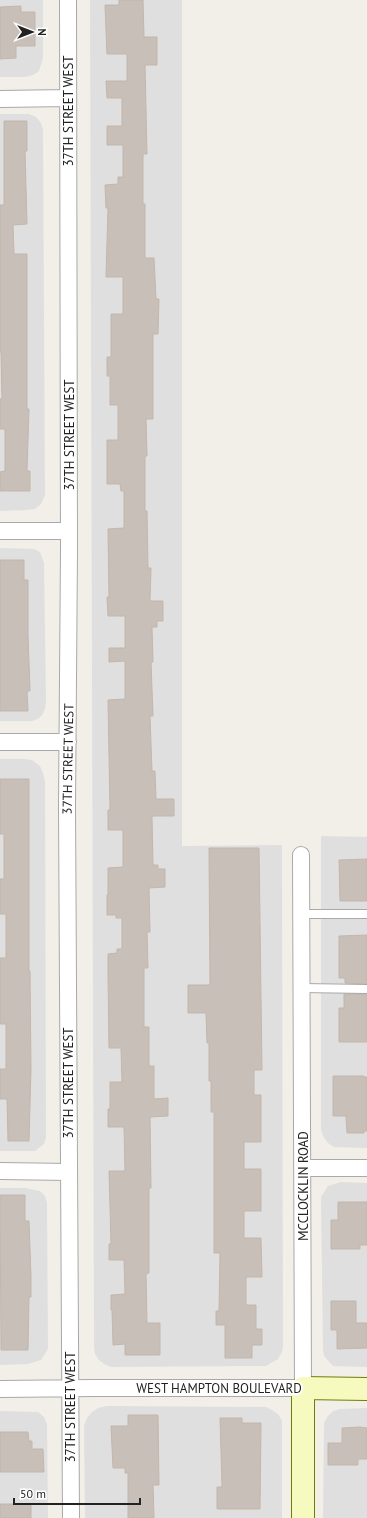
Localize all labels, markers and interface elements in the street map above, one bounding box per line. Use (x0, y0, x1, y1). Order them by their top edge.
north arrow (12, 12, 52, 52)
text: N (35, 28, 49, 36)
street label: 37TH STREET WEST (60, 55, 77, 167)
street label: 37TH STREET WEST (61, 379, 78, 491)
street label: 37TH STREET WEST (59, 703, 77, 815)
street label: 37TH STREET WEST (60, 1027, 77, 1139)
street label: MCCLOCKLIN ROAD (295, 1131, 312, 1241)
street label: 37TH STREET WEST (62, 1351, 79, 1463)
street label: WEST HAMPTON BOULEVARD (136, 1380, 302, 1397)
scale bar (14, 1480, 140, 1506)
text: 50 m (20, 1486, 46, 1501)

